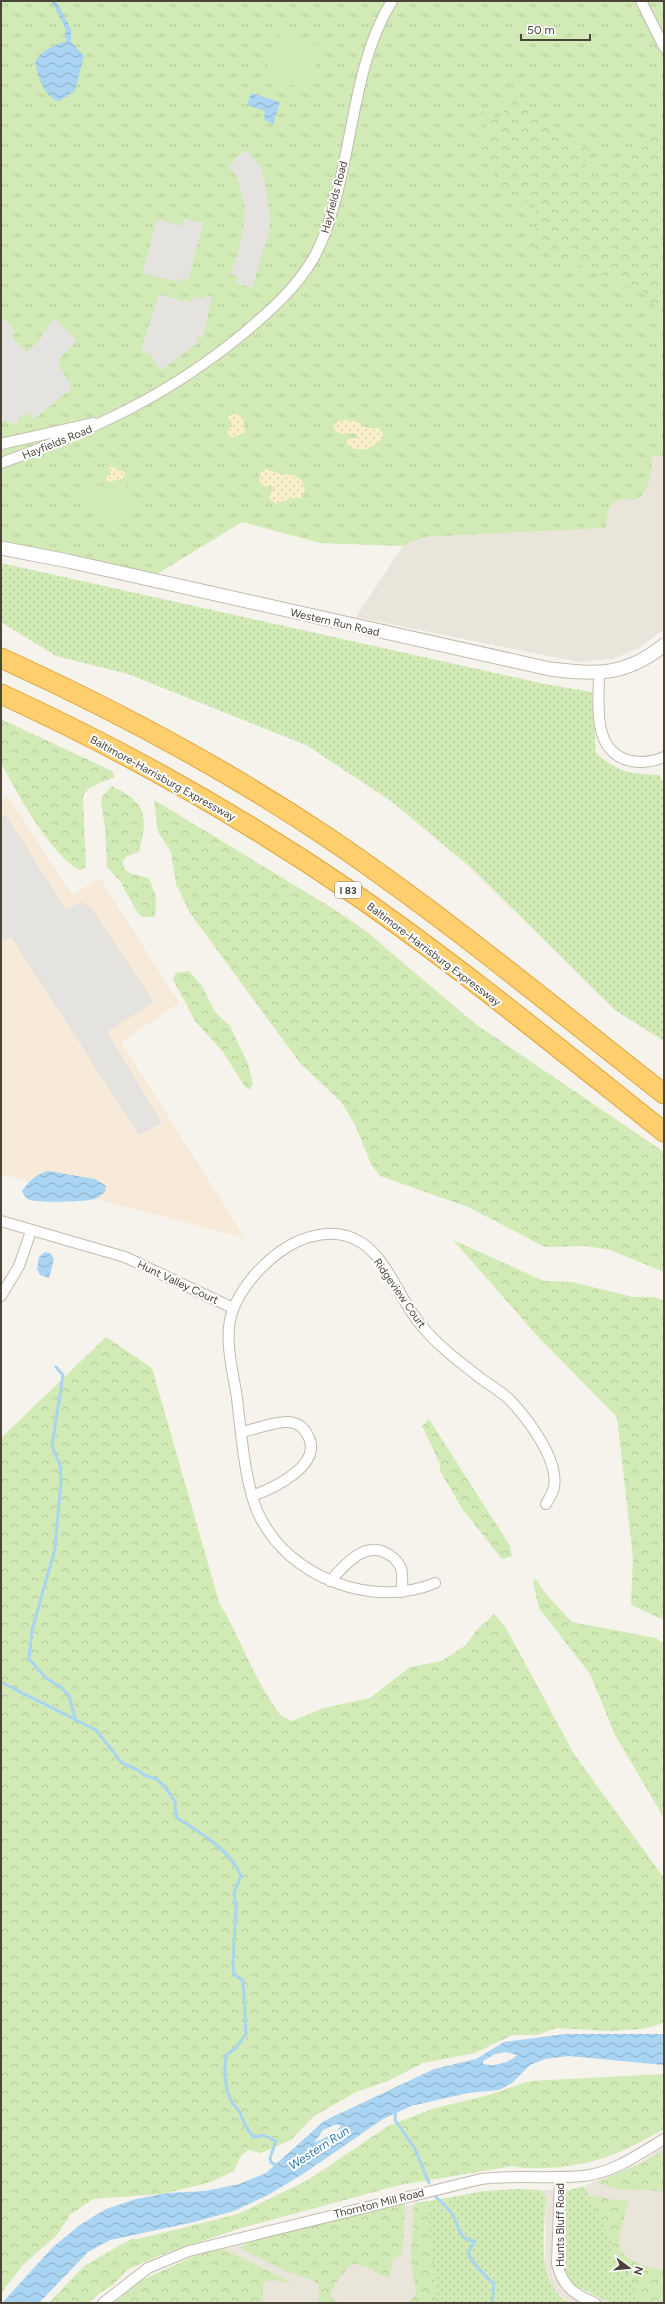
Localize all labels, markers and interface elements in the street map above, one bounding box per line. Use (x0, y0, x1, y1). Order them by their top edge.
scale bar (521, 16, 590, 42)
text: 50 m (527, 23, 555, 37)
street label: Hayfields Road (319, 160, 350, 235)
street label: Hayfields Road (20, 423, 94, 462)
street label: Western Run Road (289, 606, 381, 639)
street label: Baltimore-Harrisburg Expressway (88, 733, 238, 824)
road number: I 83 (335, 882, 361, 898)
street label: Baltimore-Harrisburg Expressway (364, 900, 503, 1009)
street label: Ridgeview Court (371, 1256, 428, 1331)
street label: Hunt Valley Court (135, 1258, 220, 1307)
water label: Western Run (286, 2123, 352, 2173)
street label: Hunts Bluff Road (554, 2183, 567, 2267)
street label: Thornton Mill Road (333, 2186, 426, 2221)
north arrow (609, 2248, 649, 2288)
text: N (631, 2265, 646, 2277)

